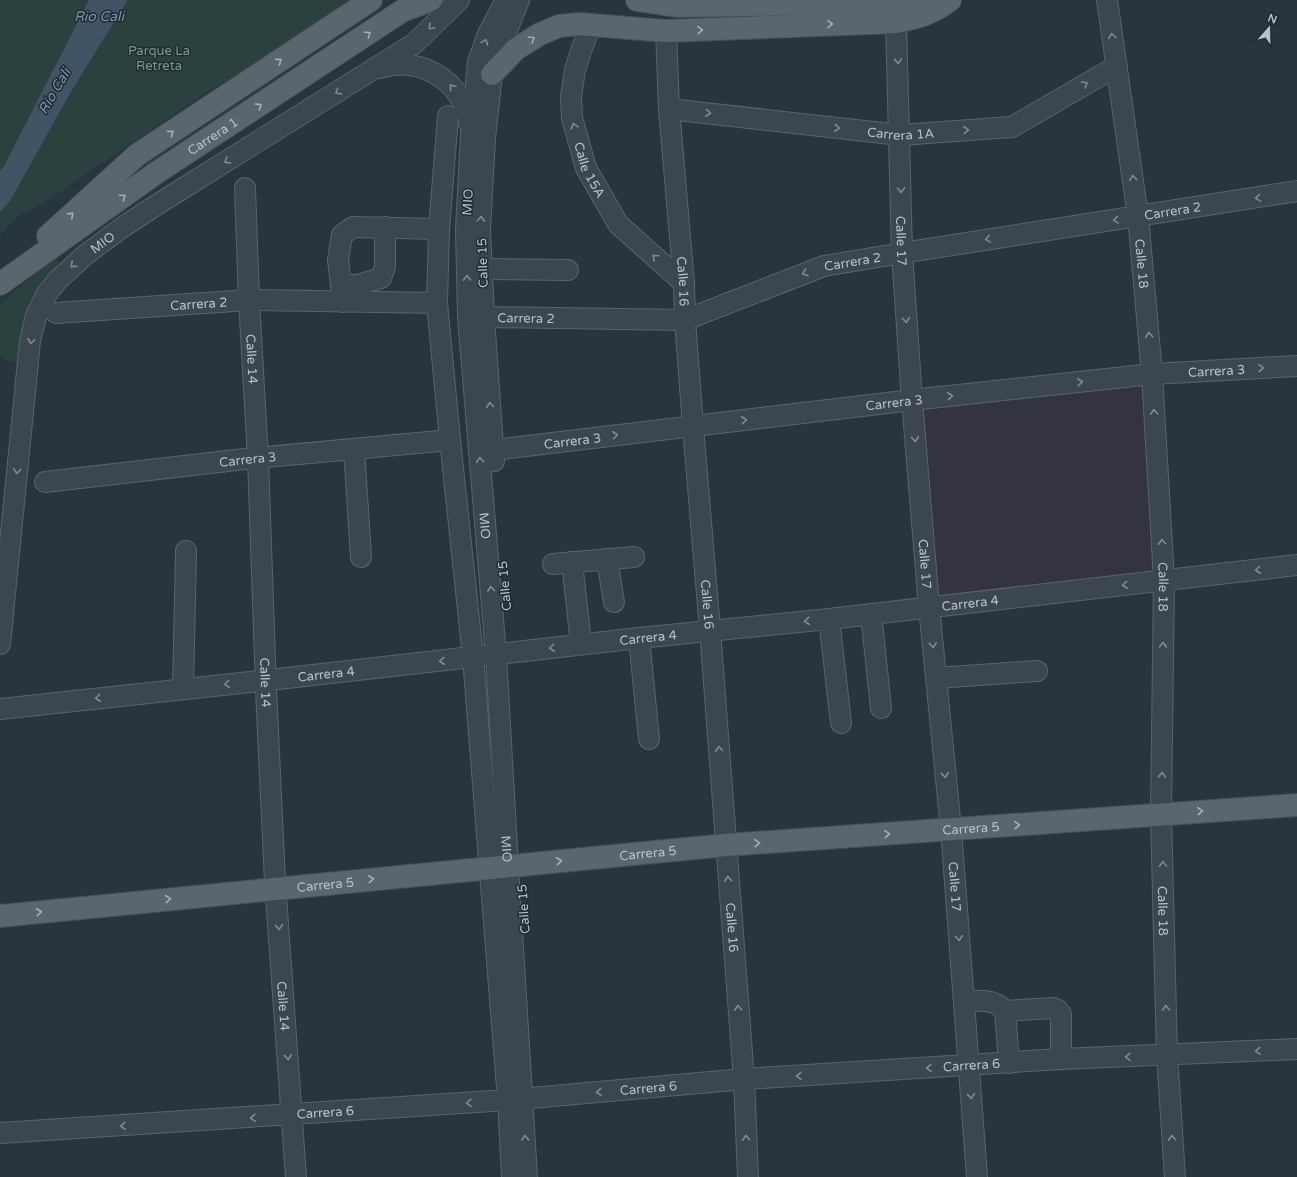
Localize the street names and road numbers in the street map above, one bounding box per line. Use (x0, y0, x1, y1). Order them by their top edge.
street label: Carrera 1 (185, 114, 241, 159)
street label: Carrera 1A (866, 124, 935, 144)
street label: Calle 15A (570, 140, 608, 201)
street label: MIO (459, 188, 477, 216)
street label: Carrera 2 (1143, 199, 1202, 224)
street label: Calle 17 (892, 216, 910, 266)
street label: MIO (87, 229, 118, 257)
street label: Calle 15 (474, 238, 492, 288)
street label: Calle 18 (1131, 238, 1151, 289)
street label: Carrera 2 (823, 250, 882, 275)
street label: Calle 16 (673, 256, 692, 307)
street label: Carrera 2 (170, 294, 228, 314)
street label: Carrera 2 (497, 310, 555, 327)
street label: Calle 14 (242, 333, 261, 384)
street label: Carrera 3 (1188, 362, 1246, 381)
street label: Carrera 3 (865, 392, 924, 414)
street label: Carrera 3 (543, 430, 602, 453)
street label: Carrera 3 (218, 449, 277, 471)
street label: MIO (475, 512, 493, 540)
street label: Calle 17 (914, 539, 934, 590)
street label: Calle 15 (495, 560, 515, 611)
street label: Calle 18 (1154, 561, 1171, 612)
street label: Calle 16 (697, 579, 717, 630)
street label: Carrera 4 (941, 592, 1000, 615)
street label: Carrera 4 (619, 627, 677, 649)
street label: Calle 14 (256, 657, 274, 708)
street label: Carrera 4 (297, 663, 356, 686)
street label: Carrera 5 (942, 819, 1000, 839)
street label: MIO (497, 835, 515, 863)
street label: Carrera 5 (619, 843, 677, 864)
street label: Calle 17 (944, 861, 964, 912)
street label: Carrera 5 (296, 874, 355, 896)
street label: Calle 15 (514, 883, 534, 934)
street label: Calle 18 (1154, 886, 1171, 936)
street label: Calle 16 (722, 902, 741, 953)
street label: Calle 14 (273, 981, 293, 1032)
street label: Carrera 6 (942, 1056, 1001, 1075)
street label: Carrera 6 (619, 1078, 678, 1099)
street label: Carrera 6 (296, 1103, 355, 1123)

